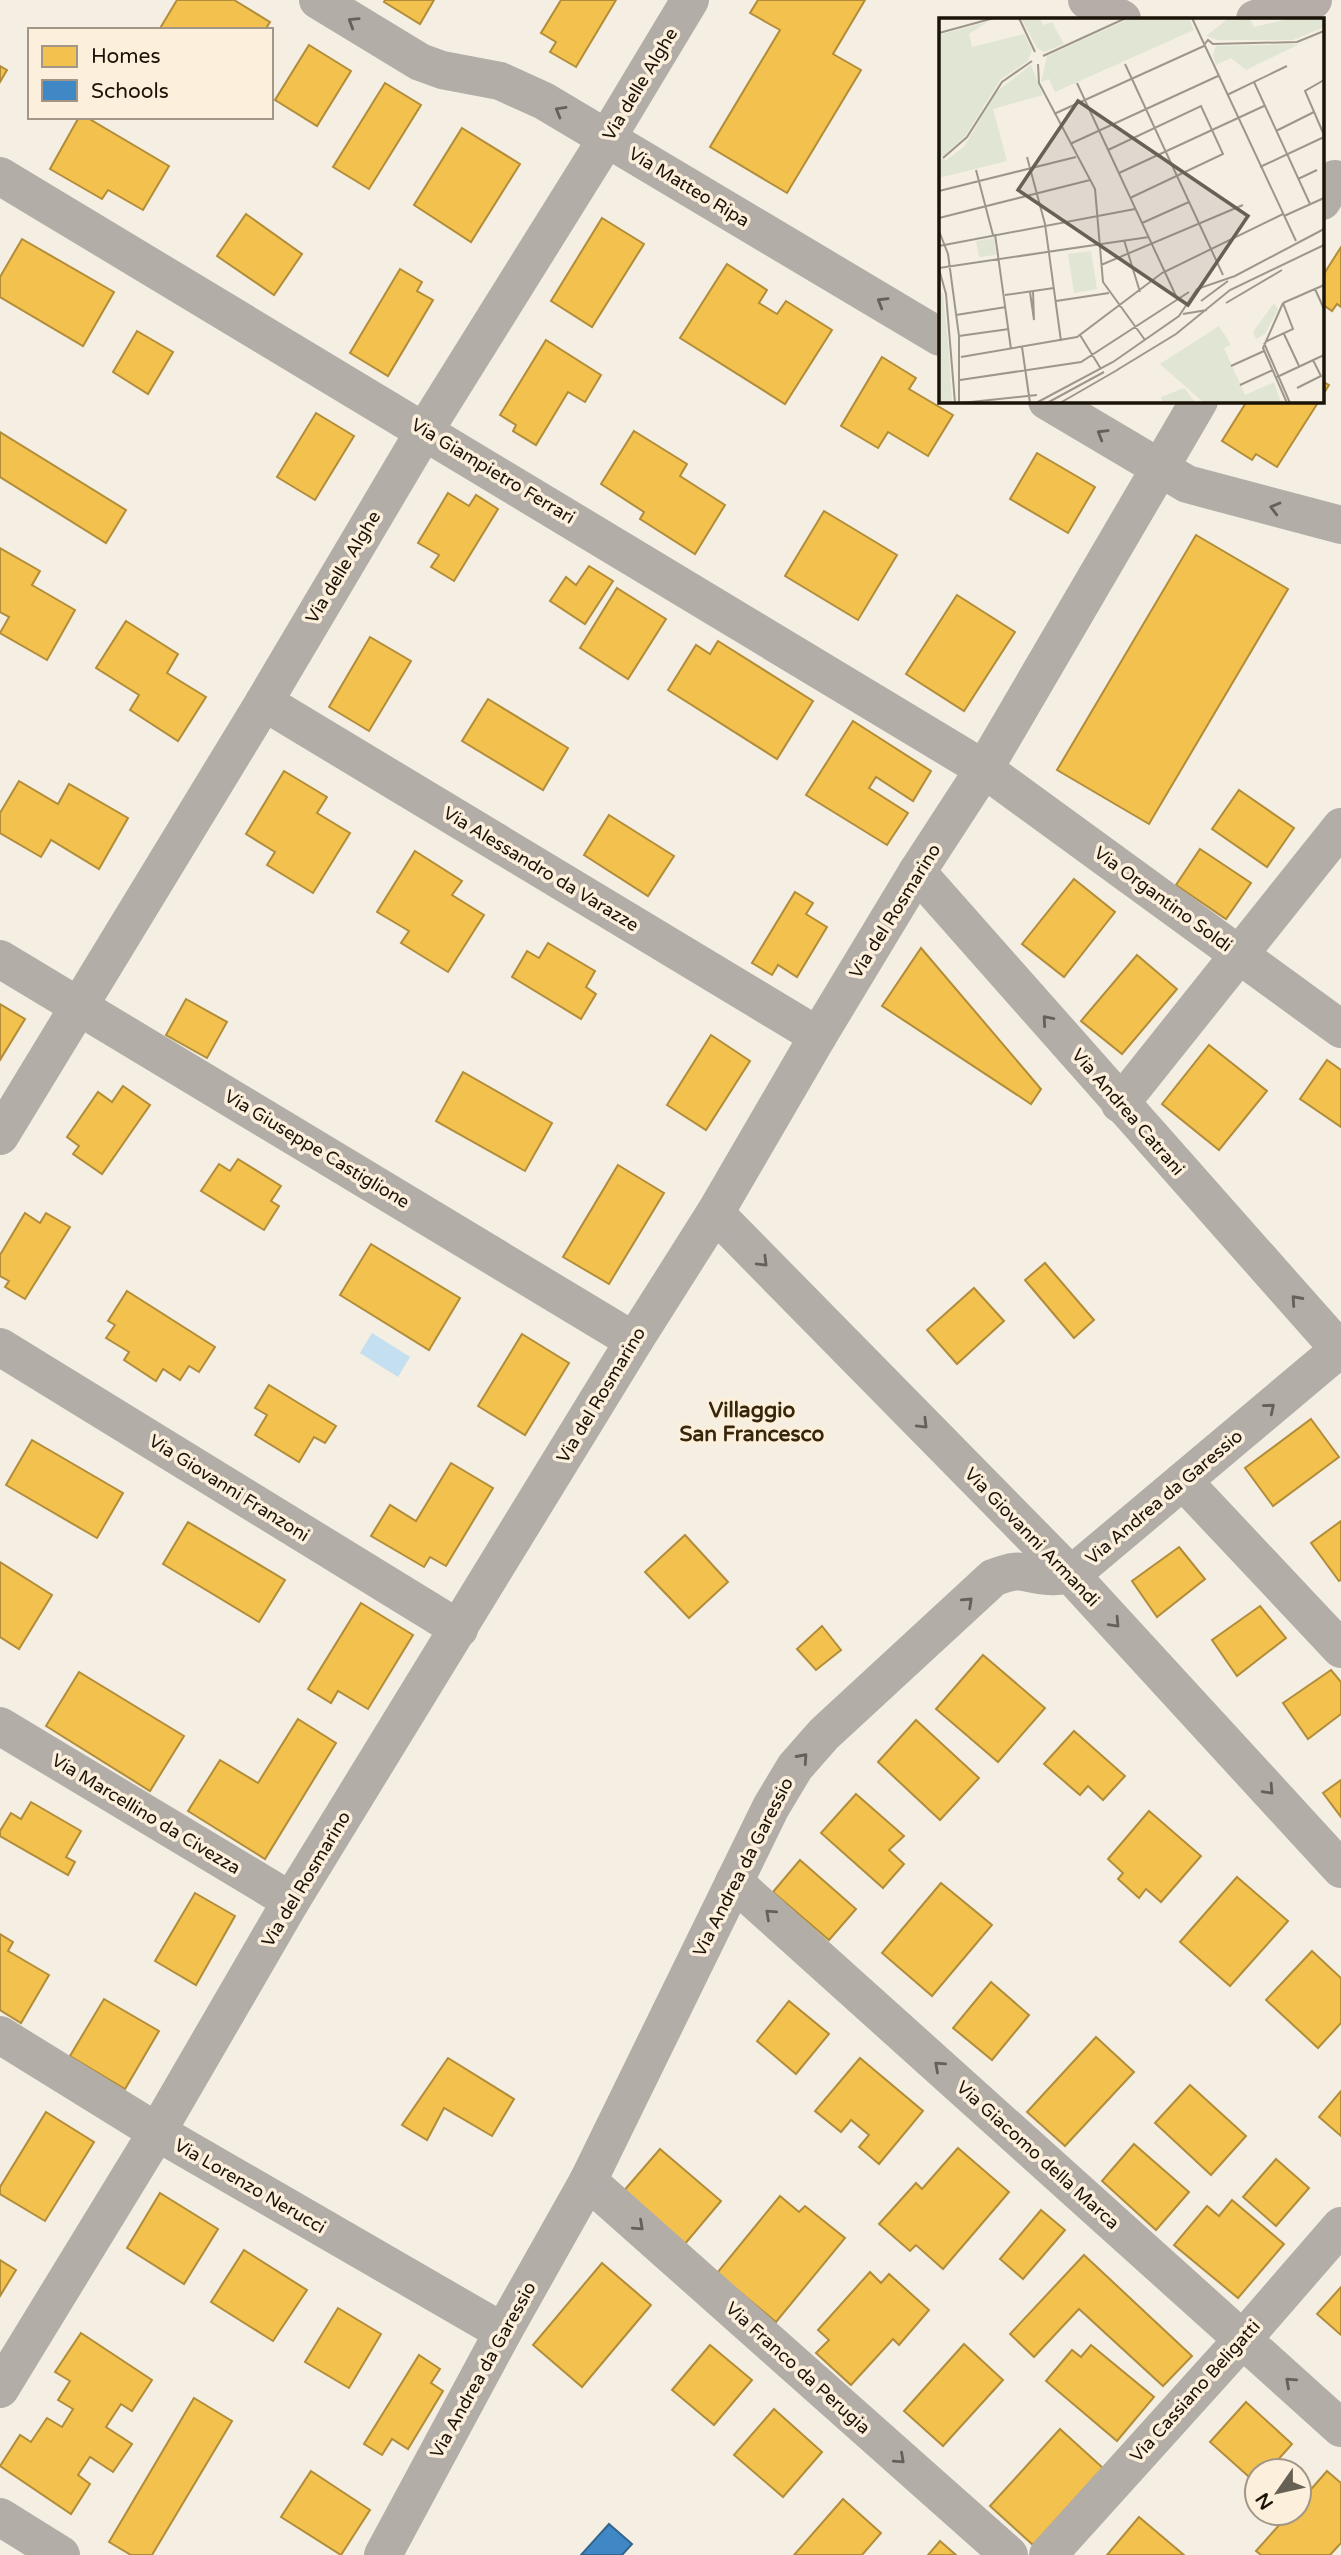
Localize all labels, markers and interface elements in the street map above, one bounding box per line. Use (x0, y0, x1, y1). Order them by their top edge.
one-way arrow (348, 17, 361, 30)
inset map (939, 18, 1324, 402)
street label: Via delle Alghe (598, 24, 682, 144)
legend (28, 28, 273, 119)
text: Homes (91, 44, 161, 69)
text: Schools (91, 79, 169, 104)
one-way arrow (554, 106, 567, 119)
street label: Via Matteo Ripa (625, 142, 753, 232)
one-way arrow (876, 297, 889, 310)
street label: Via Giampietro Ferrari (407, 413, 579, 529)
one-way arrow (1097, 429, 1110, 442)
one-way arrow (1269, 502, 1281, 516)
street label: Via delle Alghe (301, 507, 385, 627)
street label: Via Alessandro da Varazze (439, 802, 643, 936)
street label: Via del Rosmarino (845, 840, 945, 982)
street label: Via Organtino Soldi (1090, 842, 1236, 956)
one-way arrow (1043, 1015, 1055, 1028)
street label: Via Andrea Catrani (1067, 1044, 1189, 1180)
street label: Via Giuseppe Castiglione (220, 1085, 414, 1213)
one-way arrow (755, 1253, 768, 1266)
one-way arrow (1291, 1296, 1304, 1309)
street label: Via del Rosmarino (552, 1323, 650, 1467)
district label: Villaggio San Francesco (680, 1398, 825, 1447)
one-way arrow (1262, 1404, 1275, 1416)
one-way arrow (914, 1416, 927, 1429)
street label: Via Andrea da Garessio (1081, 1425, 1247, 1569)
street label: Via Giovanni Franzoni (145, 1430, 313, 1546)
street label: Via Giovanni Armandi (960, 1463, 1104, 1611)
one-way arrow (960, 1597, 973, 1610)
one-way arrow (1107, 1614, 1119, 1627)
street label: Via Marcellino da Civezza (48, 1749, 244, 1879)
one-way arrow (795, 1753, 807, 1766)
street label: Via Andrea da Garessio (688, 1774, 798, 1960)
one-way arrow (1261, 1782, 1273, 1795)
street label: Via del Rosmarino (257, 1807, 355, 1951)
one-way arrow (765, 1910, 778, 1922)
one-way arrow (934, 2062, 947, 2074)
street label: Via Giacomo della Marca (952, 2076, 1124, 2234)
street label: Via Lorenzo Nerucci (170, 2134, 330, 2238)
one-way arrow (631, 2218, 644, 2230)
street label: Via Andrea da Garessio (425, 2278, 541, 2462)
street label: Via Franco da Perugia (721, 2297, 875, 2439)
street label: Via Cassiano Beligatti (1125, 2315, 1265, 2467)
one-way arrow (1285, 2378, 1298, 2391)
one-way arrow (892, 2451, 905, 2463)
north arrow (1243, 2457, 1313, 2527)
text: N (1251, 2488, 1278, 2513)

